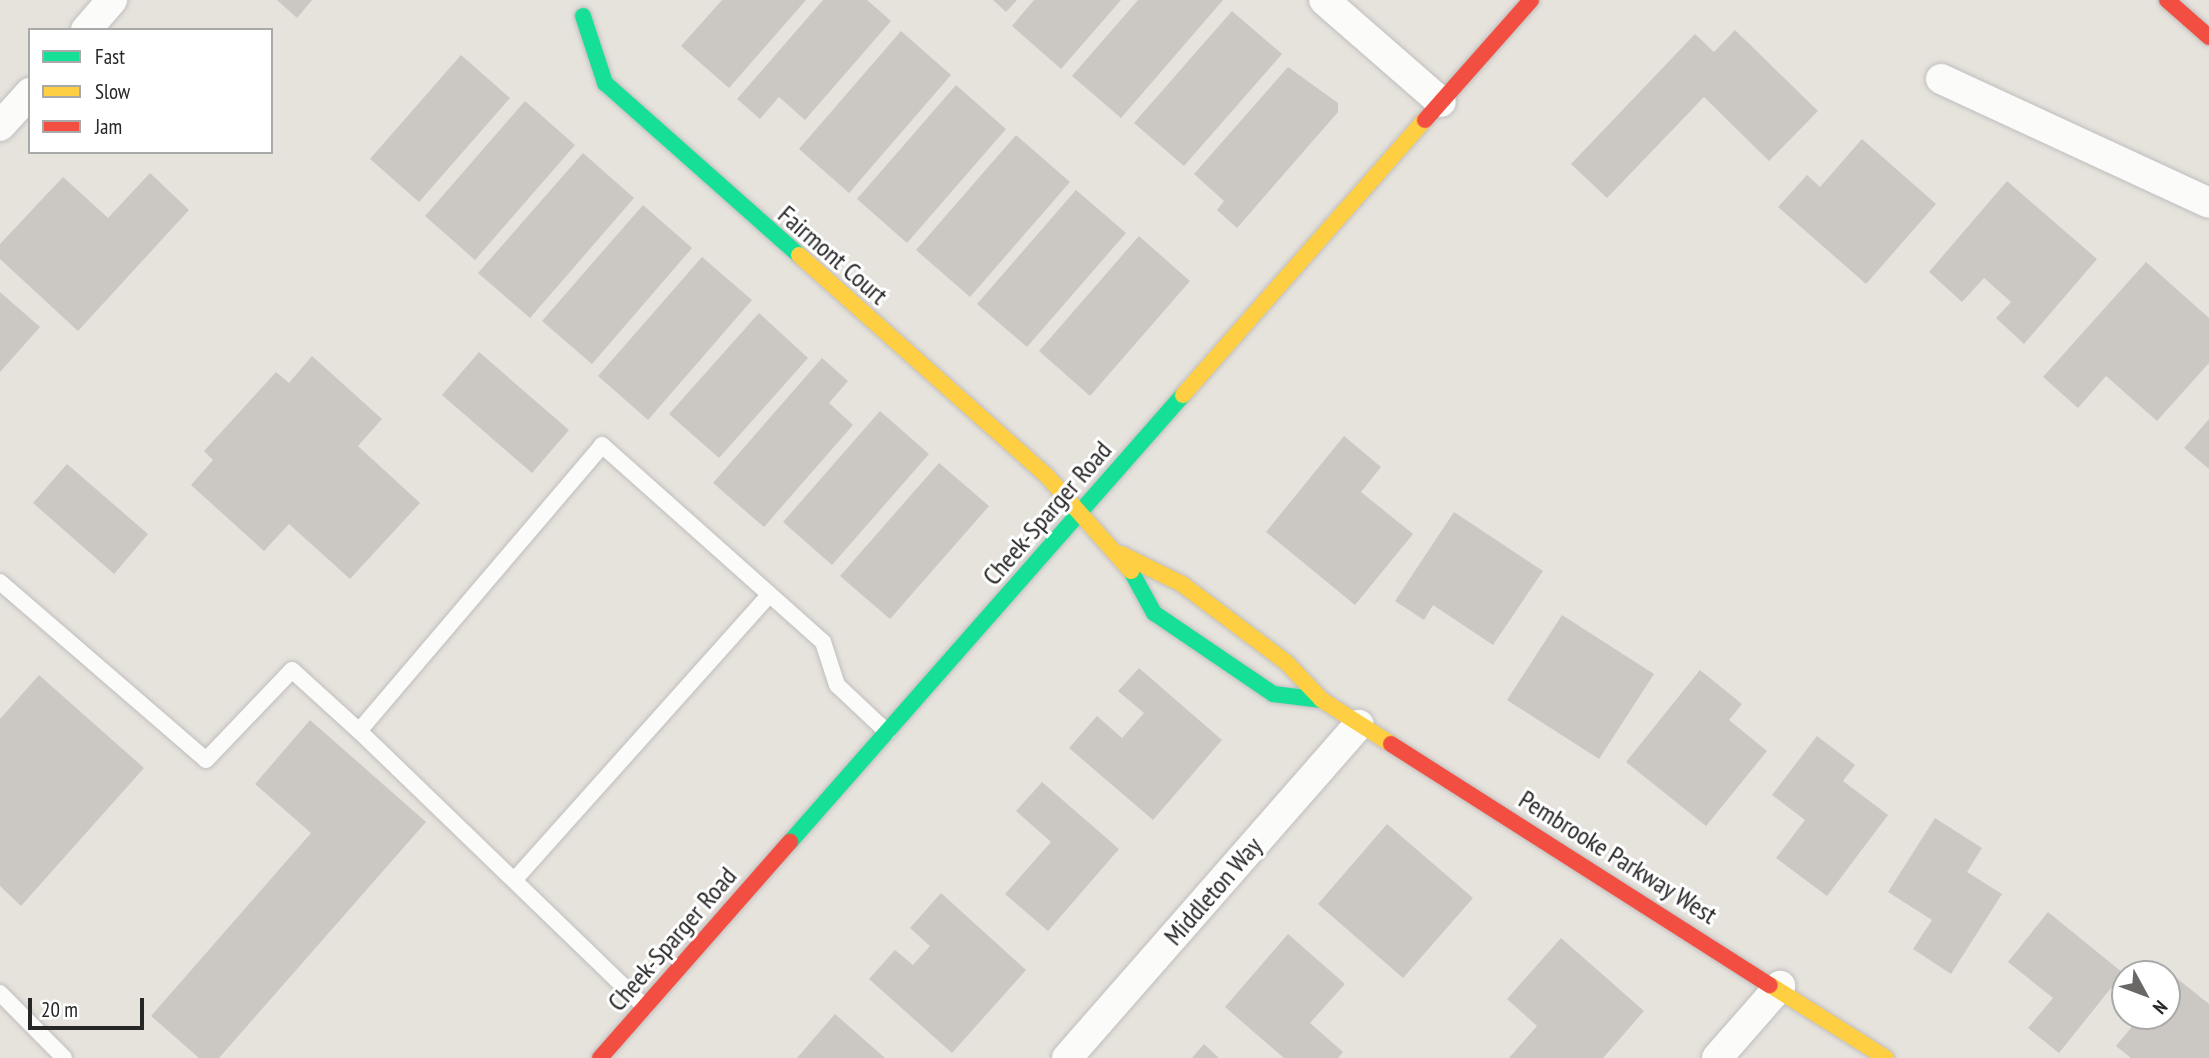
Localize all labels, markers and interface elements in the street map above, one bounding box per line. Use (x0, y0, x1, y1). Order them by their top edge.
legend (28, 28, 273, 154)
text: Fast (95, 43, 125, 70)
text: Slow (95, 78, 130, 105)
text: Jam (95, 113, 122, 140)
street label: Fairmont Court (772, 199, 894, 311)
street label: Cheek-Sparger Road (976, 435, 1118, 591)
street label: Pembrooke Parkway West (1513, 783, 1723, 931)
street label: Middleton Way (1157, 830, 1269, 952)
street label: Cheek-Sparger Road (601, 861, 743, 1017)
north arrow (2111, 960, 2181, 1030)
scale bar (32, 984, 147, 1028)
text: 20 m (41, 996, 78, 1023)
text: N (2148, 996, 2173, 1019)

